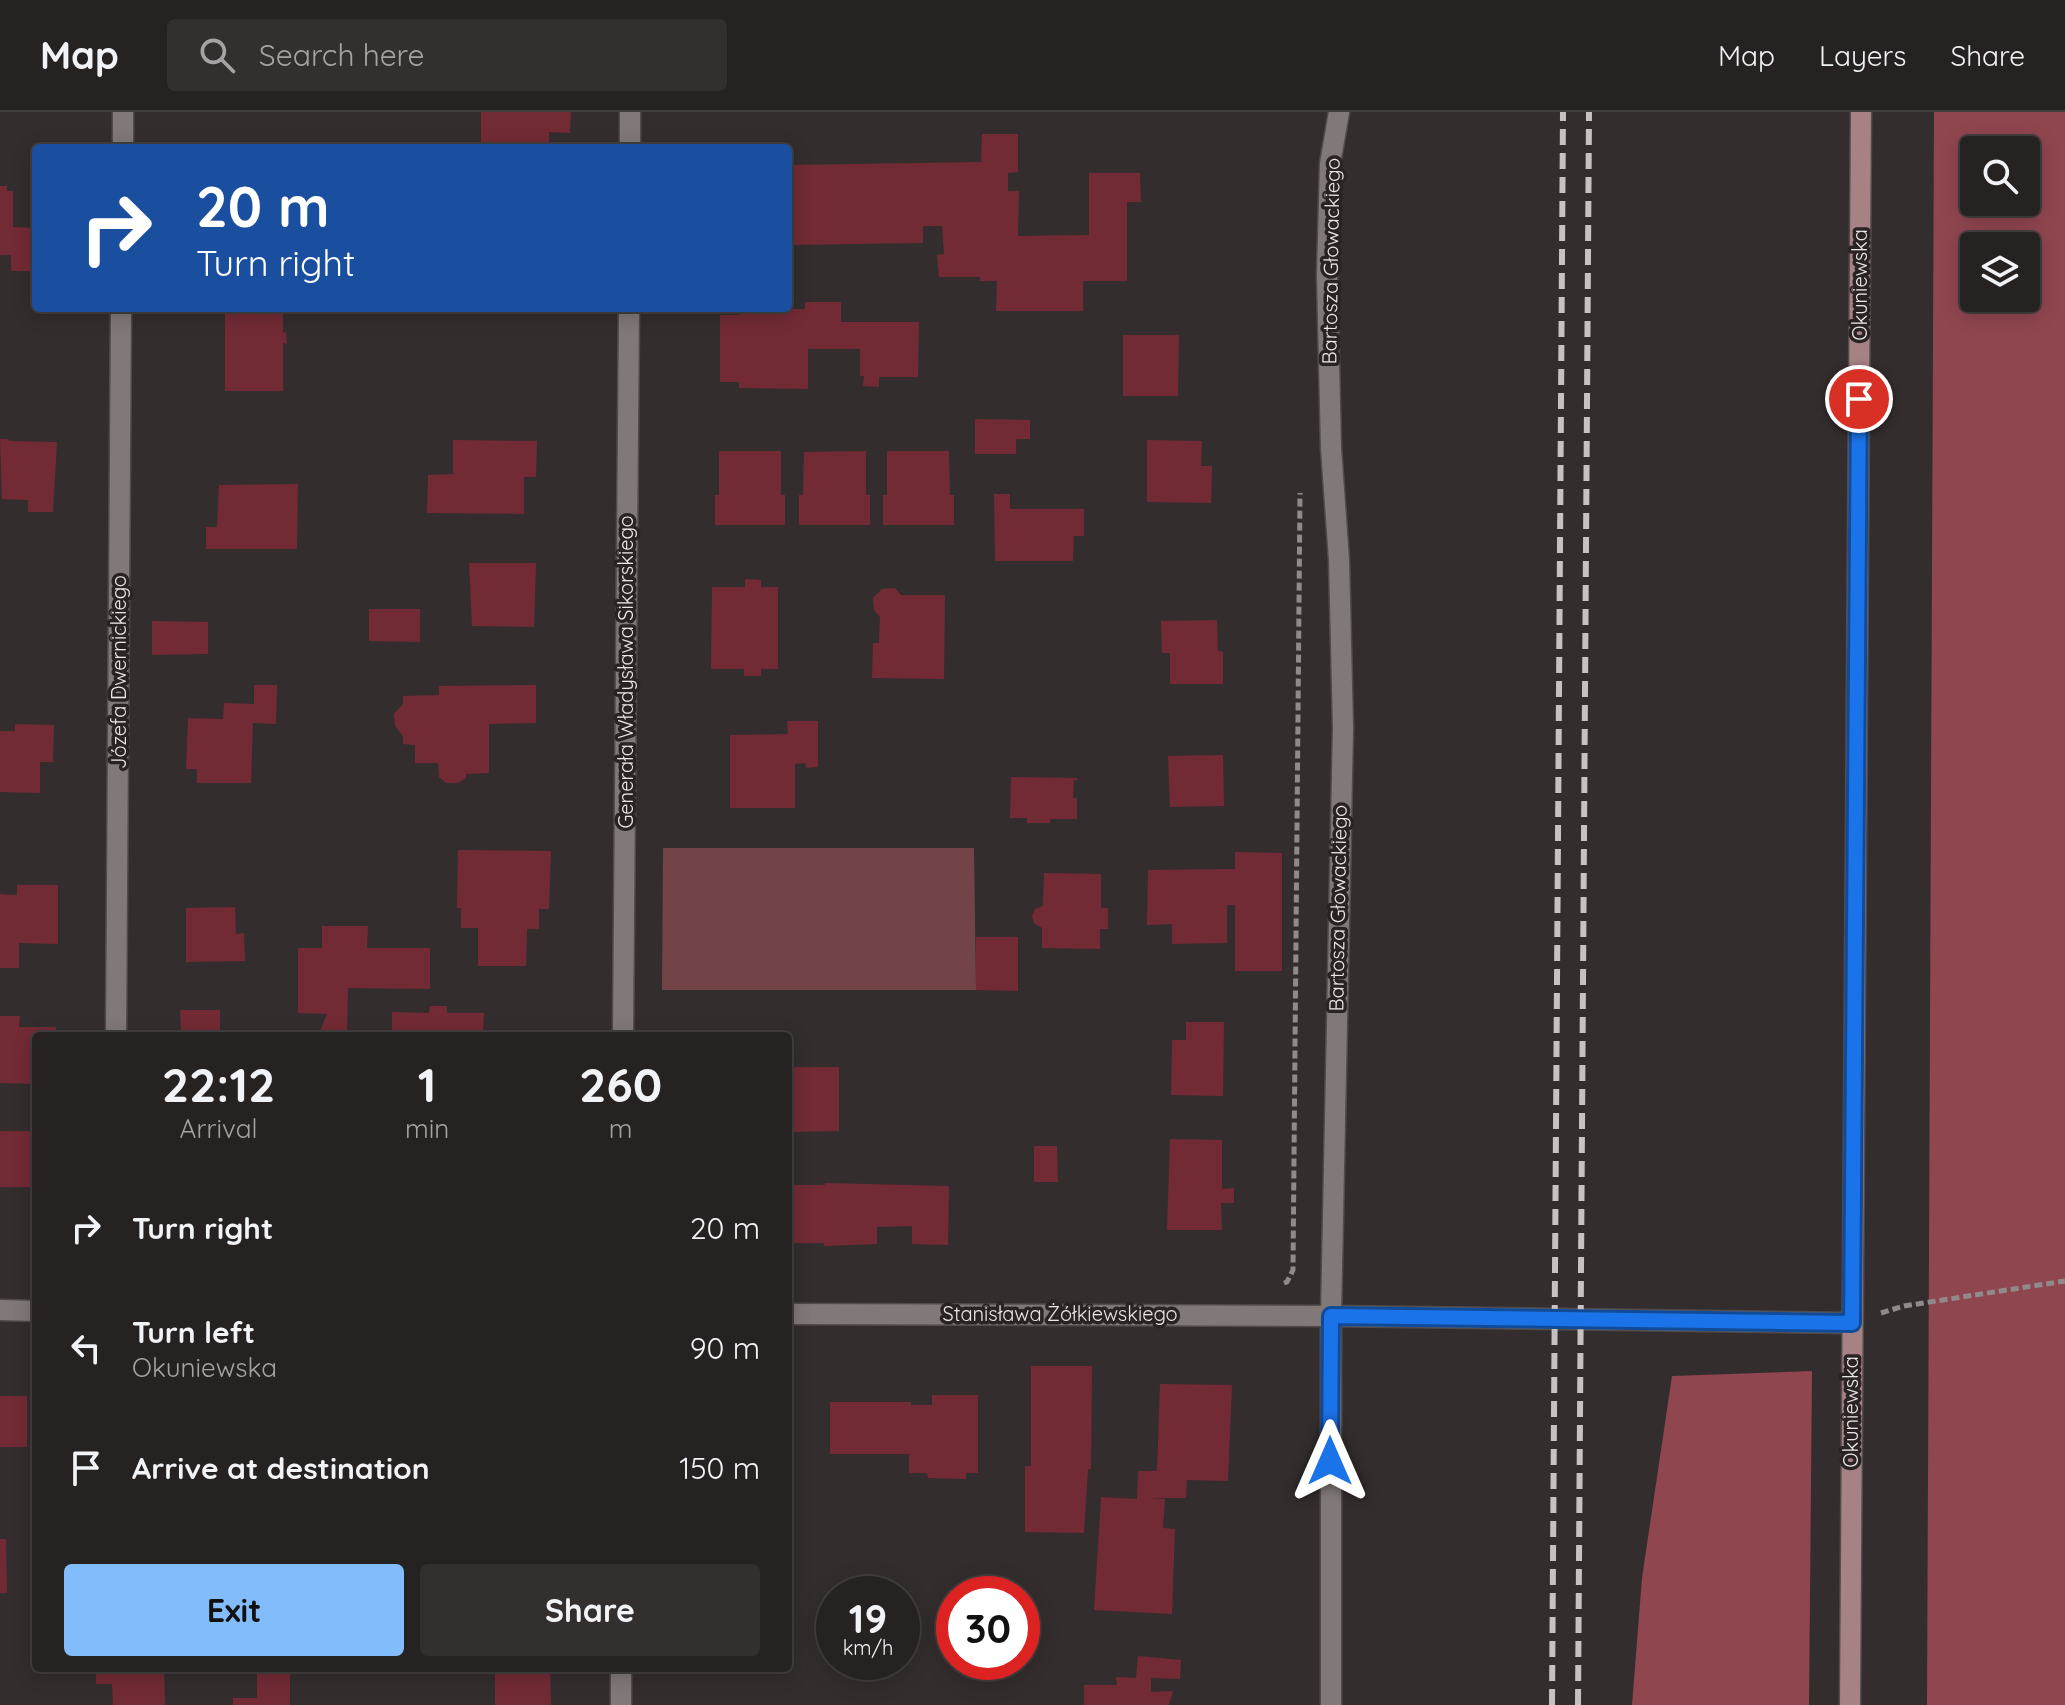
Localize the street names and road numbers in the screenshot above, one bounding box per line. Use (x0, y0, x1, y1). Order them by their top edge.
street label: Bartosza Głowackiego (1316, 157, 1345, 365)
street label: Okuniewska (1847, 229, 1872, 341)
street label: Generała Władysława Sikorskiego (613, 515, 638, 829)
street label: Józefa Dwernickiego (106, 575, 131, 769)
street label: Bartosza Głowackiego (1323, 804, 1352, 1012)
street label: Stanisława Żółkiewskiego (942, 1301, 1178, 1326)
street label: Okuniewska (1838, 1356, 1863, 1468)

